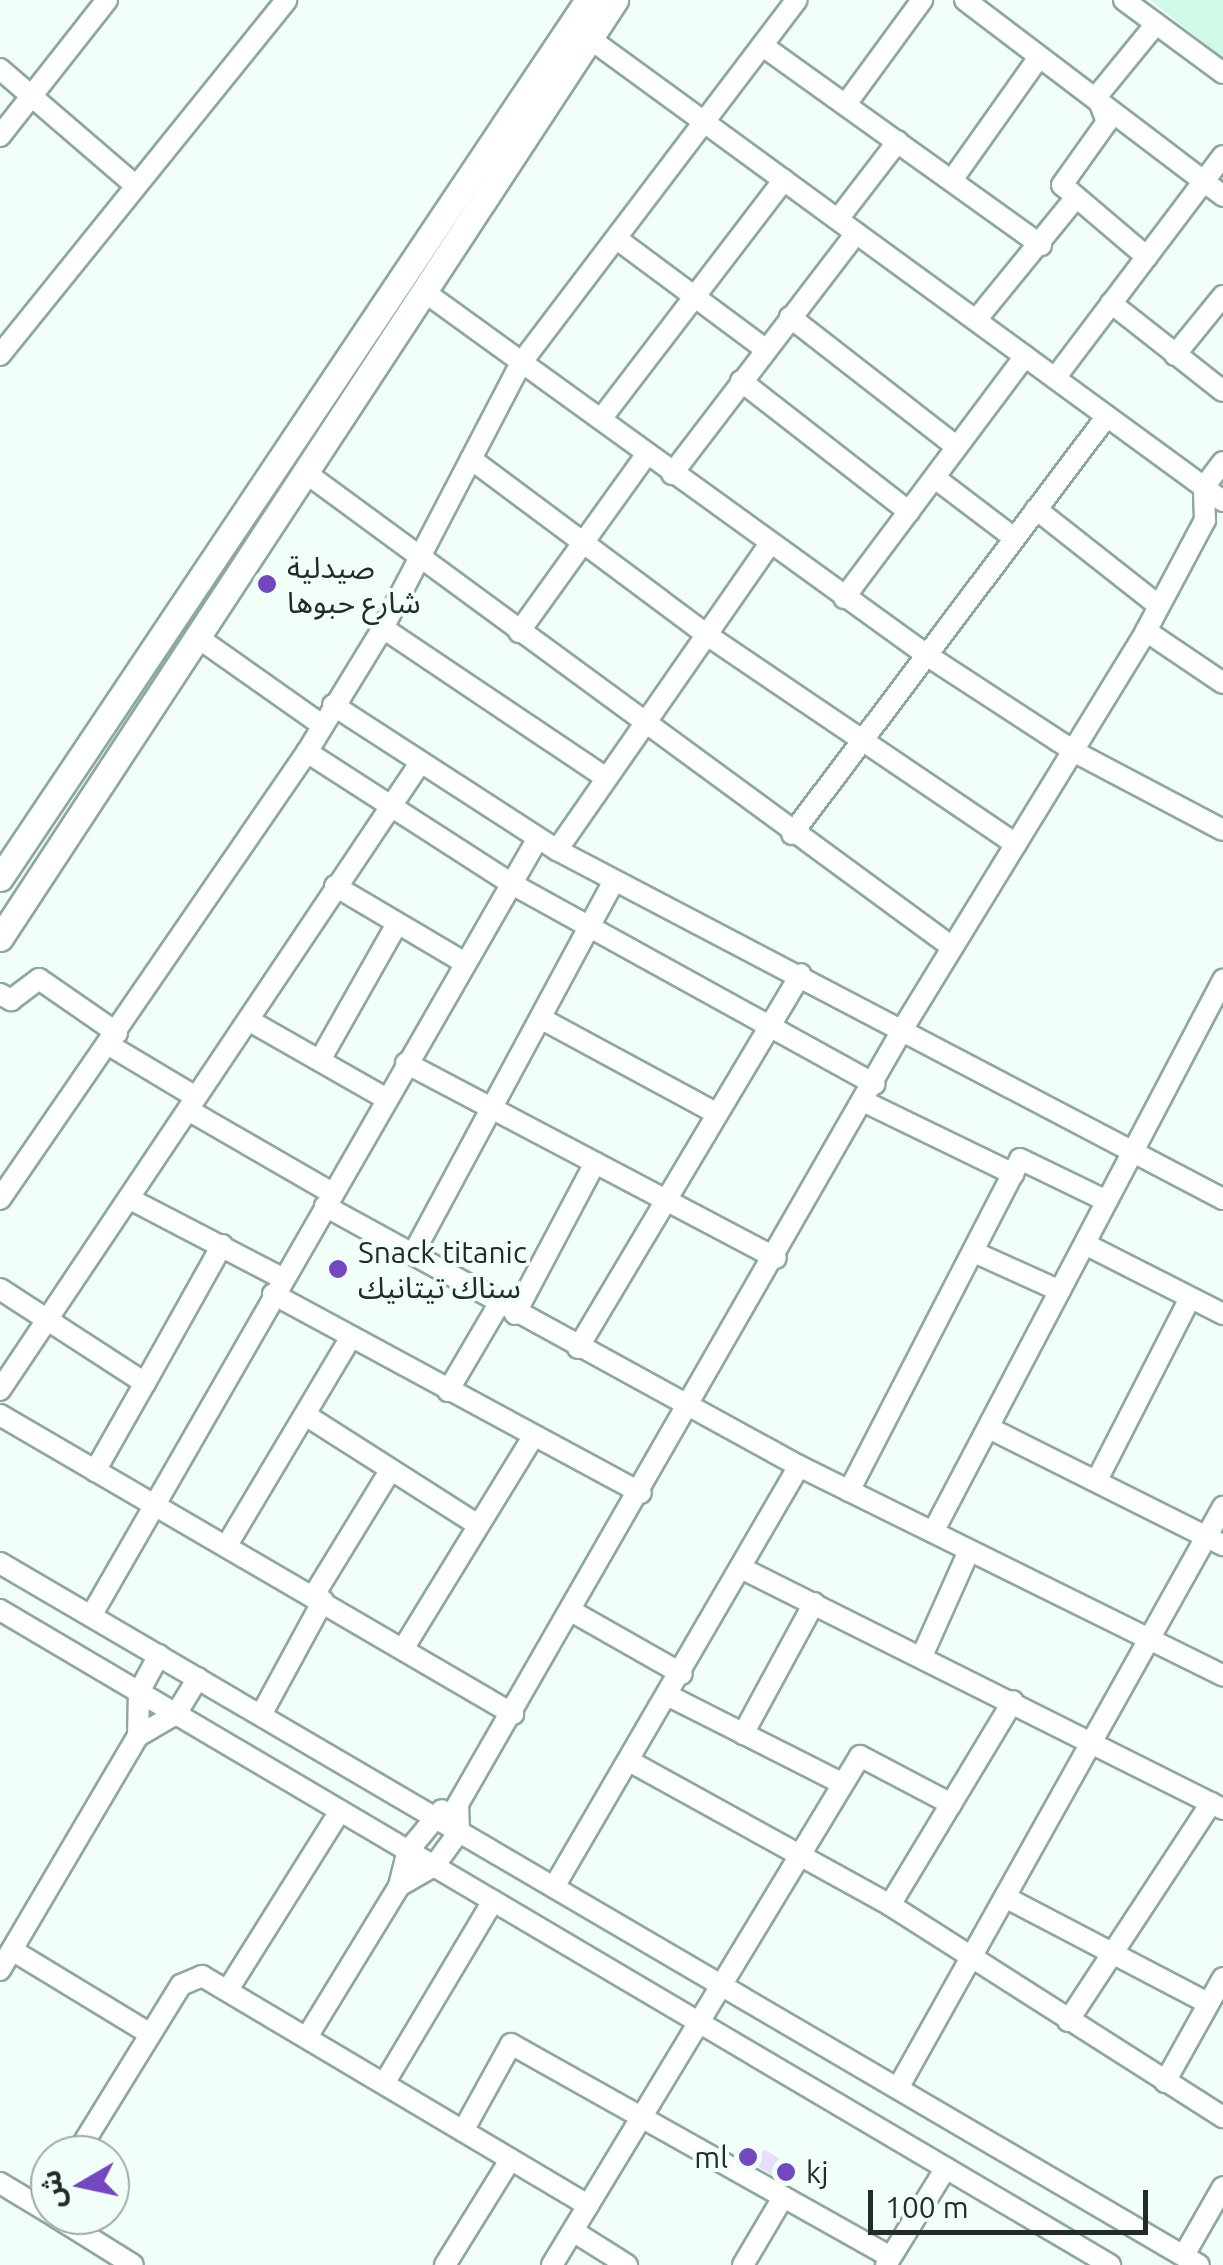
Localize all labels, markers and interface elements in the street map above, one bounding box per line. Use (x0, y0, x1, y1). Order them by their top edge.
place label: صيدلية شارع حبوها (287, 549, 420, 620)
marker: صيدلية شارع حبوها (256, 573, 278, 595)
place label: Snack titanic سناك تيتانيك (358, 1234, 527, 1304)
marker: Snack titanic سناك تيتانيك (327, 1258, 349, 1280)
north arrow (30, 2135, 130, 2235)
place label: ml (694, 2139, 728, 2175)
marker: ml (737, 2146, 759, 2168)
place label: kj (806, 2154, 828, 2190)
marker: kj (775, 2161, 797, 2183)
text: ش (34, 2168, 70, 2211)
scale bar (873, 2170, 1153, 2232)
text: 100 m (885, 2190, 969, 2224)

